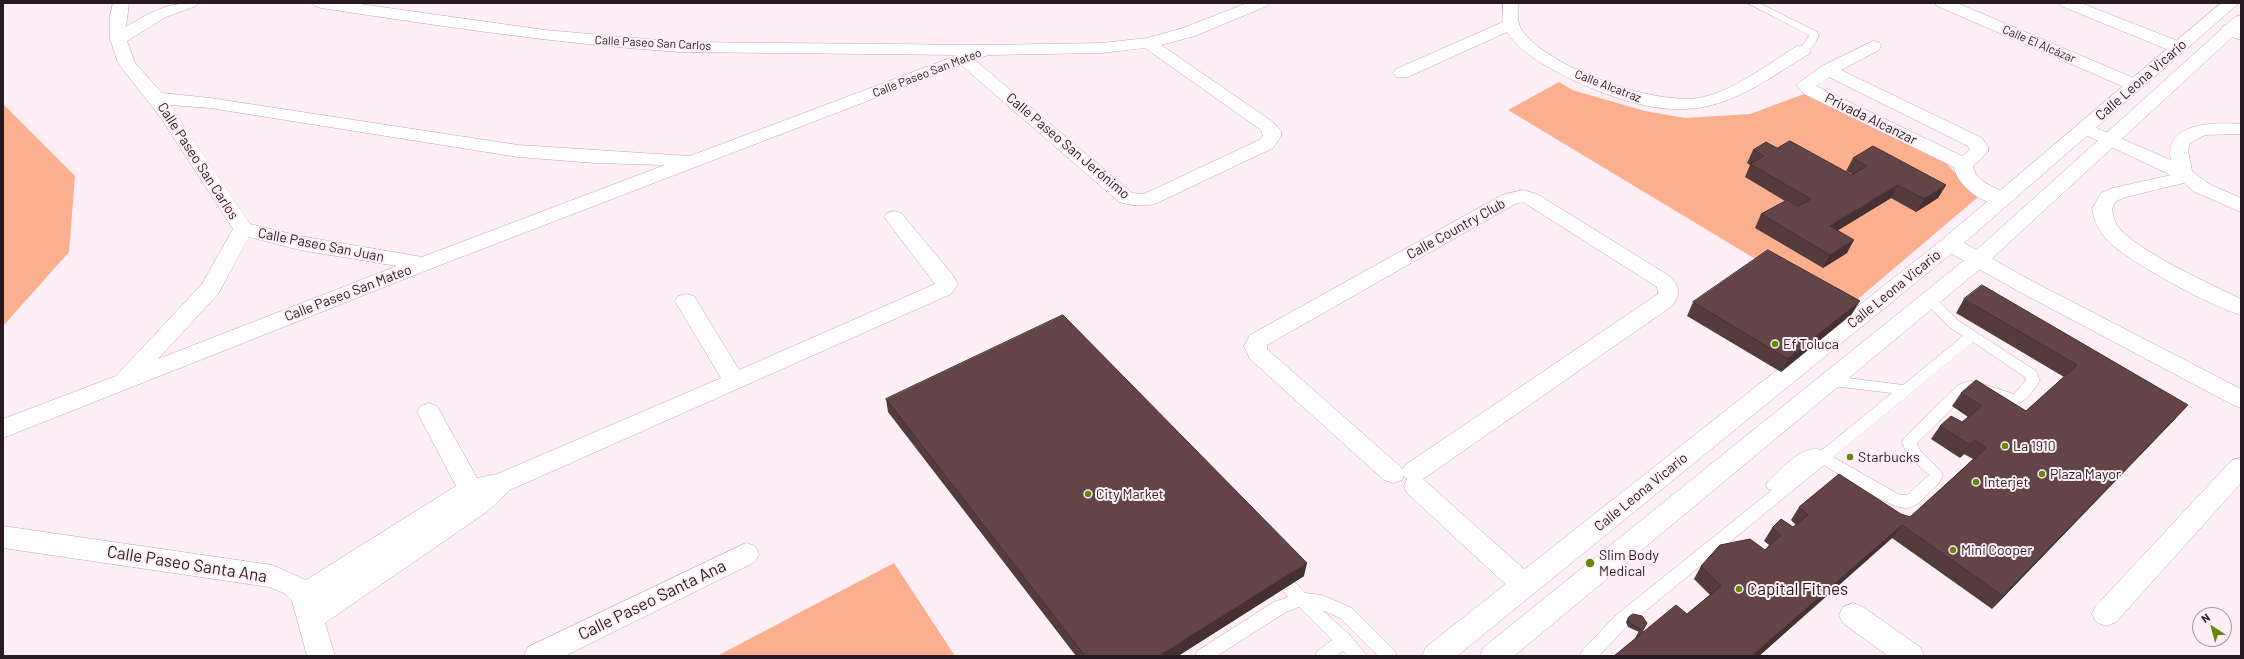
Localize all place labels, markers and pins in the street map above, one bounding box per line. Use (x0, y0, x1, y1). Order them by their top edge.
place label: Ef Toluca (1783, 336, 1839, 352)
marker: Ef Toluca (1770, 339, 1780, 349)
place label: La 1910 (2013, 438, 2056, 454)
marker: La 1910 (2000, 441, 2010, 451)
place label: Starbucks (1858, 449, 1920, 465)
marker: Starbucks (1845, 452, 1855, 462)
place label: Plaza Mayor (2050, 466, 2121, 482)
marker: Plaza Mayor (2037, 469, 2047, 479)
place label: Interjet (1984, 474, 2029, 490)
marker: Interjet (1971, 477, 1981, 487)
place label: City Market (1096, 486, 1164, 502)
marker: City Market (1083, 489, 1093, 499)
place label: Mini Cooper (1961, 542, 2032, 558)
marker: Mini Cooper (1948, 545, 1958, 555)
place label: Slim Body Medical (1599, 547, 1659, 580)
marker: Slim Body Medical (1584, 557, 1596, 569)
place label: Capital Fitnes (1747, 579, 1848, 599)
marker: Capital Fitnes (1734, 584, 1744, 594)

